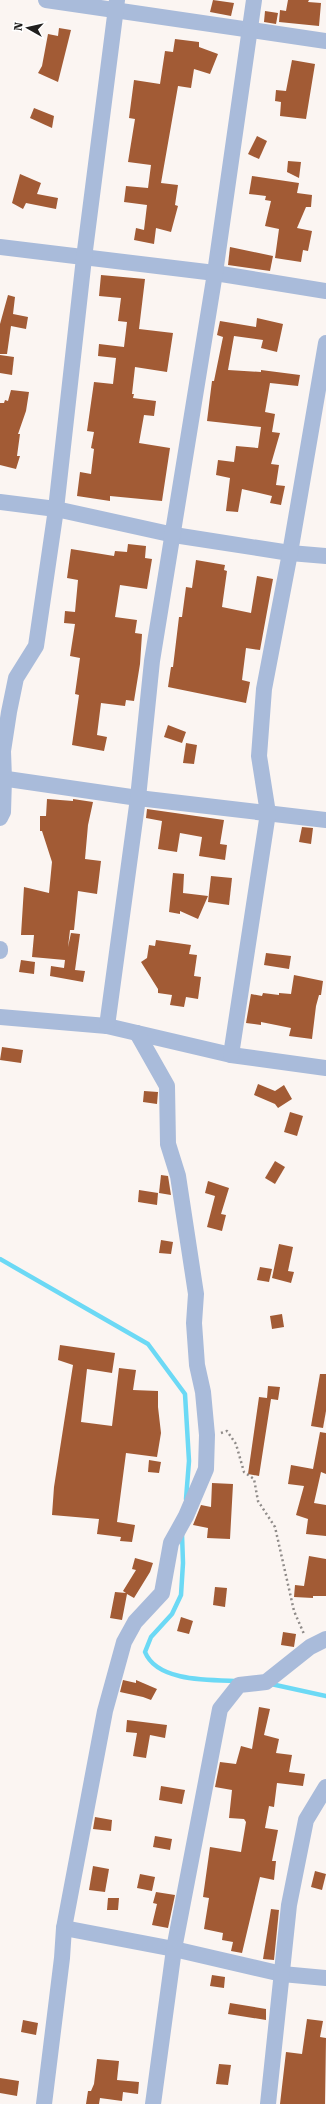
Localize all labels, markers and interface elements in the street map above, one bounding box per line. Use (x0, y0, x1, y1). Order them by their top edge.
north arrow (8, 8, 48, 48)
text: N (12, 21, 26, 32)

